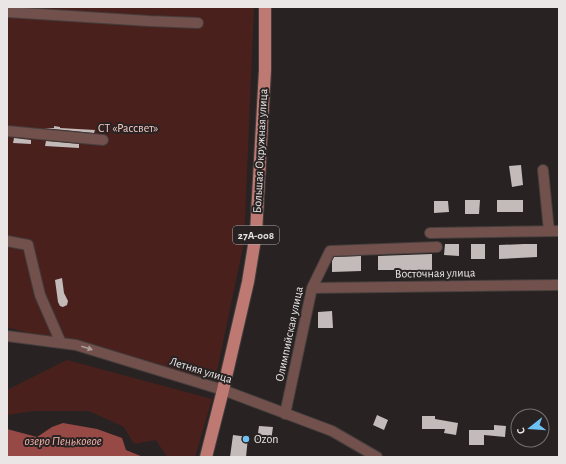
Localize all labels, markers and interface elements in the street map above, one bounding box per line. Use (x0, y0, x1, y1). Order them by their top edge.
street label: Большая Окружная улица (251, 88, 270, 214)
park label: СТ «Рассвет» (98, 122, 158, 134)
road number: 27А-008 (233, 226, 279, 244)
street label: Восточная улица (395, 266, 476, 281)
street label: Олимпийская улица (273, 285, 306, 383)
one-way arrow (81, 345, 93, 351)
street label: Летняя улица (168, 355, 234, 386)
north arrow (510, 408, 550, 448)
text: С (515, 426, 527, 435)
place label: Ozon (254, 433, 278, 445)
marker: Ozon (241, 434, 251, 444)
water label: озеро Пеньковое (25, 435, 102, 448)

